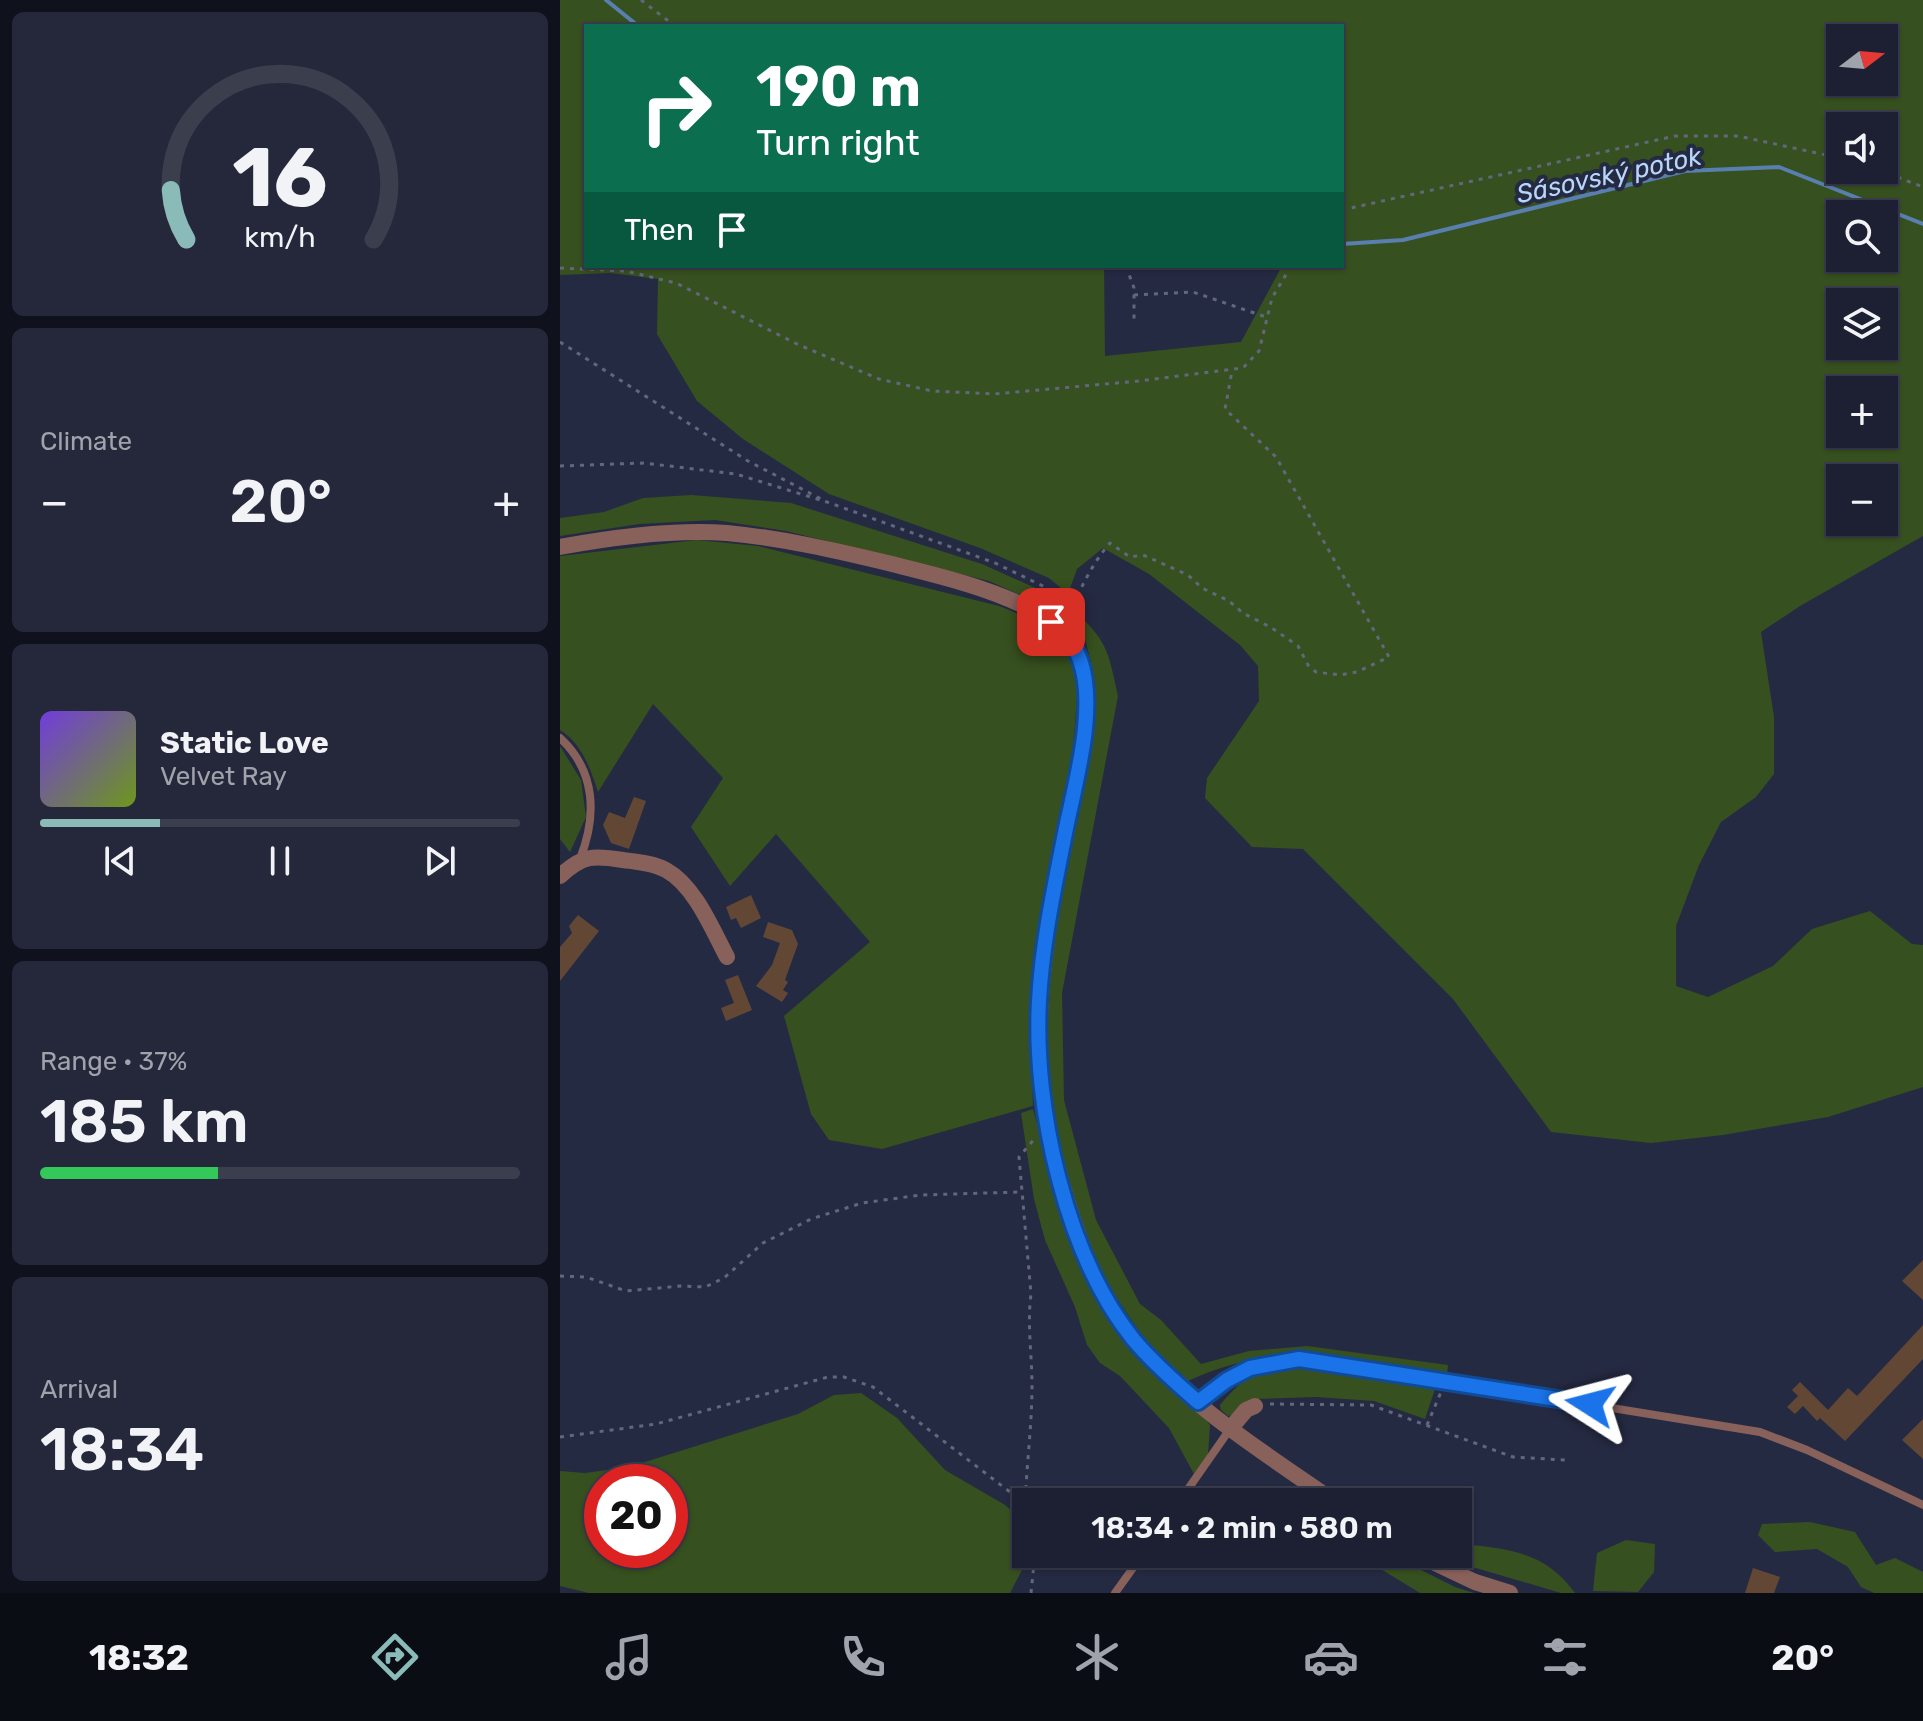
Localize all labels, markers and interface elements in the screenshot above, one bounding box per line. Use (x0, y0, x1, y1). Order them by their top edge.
north arrow (1826, 24, 1898, 96)
map controls (1826, 24, 1898, 536)
text: 190 m (756, 54, 921, 120)
icon: right (624, 56, 728, 160)
button: sound (1826, 112, 1898, 184)
text: Turn right (756, 121, 920, 164)
text: 16 (232, 128, 328, 227)
water label: Sásovský potok (1514, 141, 1705, 210)
button: search (1826, 200, 1898, 272)
icon: arrive (710, 208, 754, 252)
text: Then (624, 212, 694, 248)
text: km/h (244, 220, 316, 254)
button: layers (1826, 288, 1898, 360)
button: + (1826, 376, 1898, 448)
text: Climate (40, 426, 132, 457)
button: − (1826, 464, 1898, 536)
text: 20° (229, 466, 332, 537)
text: − (40, 476, 69, 528)
text: + (493, 476, 520, 528)
pin (1017, 588, 1085, 656)
icon: arrive (1029, 600, 1073, 644)
text: Static Love (160, 725, 329, 761)
text: Velvet Ray (160, 761, 287, 792)
icon: previous (98, 839, 142, 883)
icon: pause (258, 839, 302, 883)
icon: next (418, 839, 462, 883)
text: Range · 37% (40, 1046, 187, 1077)
text: 185 km (40, 1086, 248, 1157)
position arrow (1548, 1362, 1632, 1446)
text: Arrival (40, 1374, 118, 1405)
text: 18:34 (40, 1414, 204, 1485)
speed limit sign: 20 (584, 1464, 688, 1568)
text: 18:34 · 2 min · 580 m (1091, 1510, 1393, 1546)
icon: directions (367, 1629, 423, 1685)
icon: music (601, 1629, 657, 1685)
icon: phone (835, 1629, 891, 1685)
icon: climate (1069, 1629, 1125, 1685)
icon: car (1303, 1629, 1359, 1685)
icon: filters (1537, 1629, 1593, 1685)
text: 18:32 (89, 1636, 189, 1679)
text: 20° (1771, 1636, 1834, 1679)

